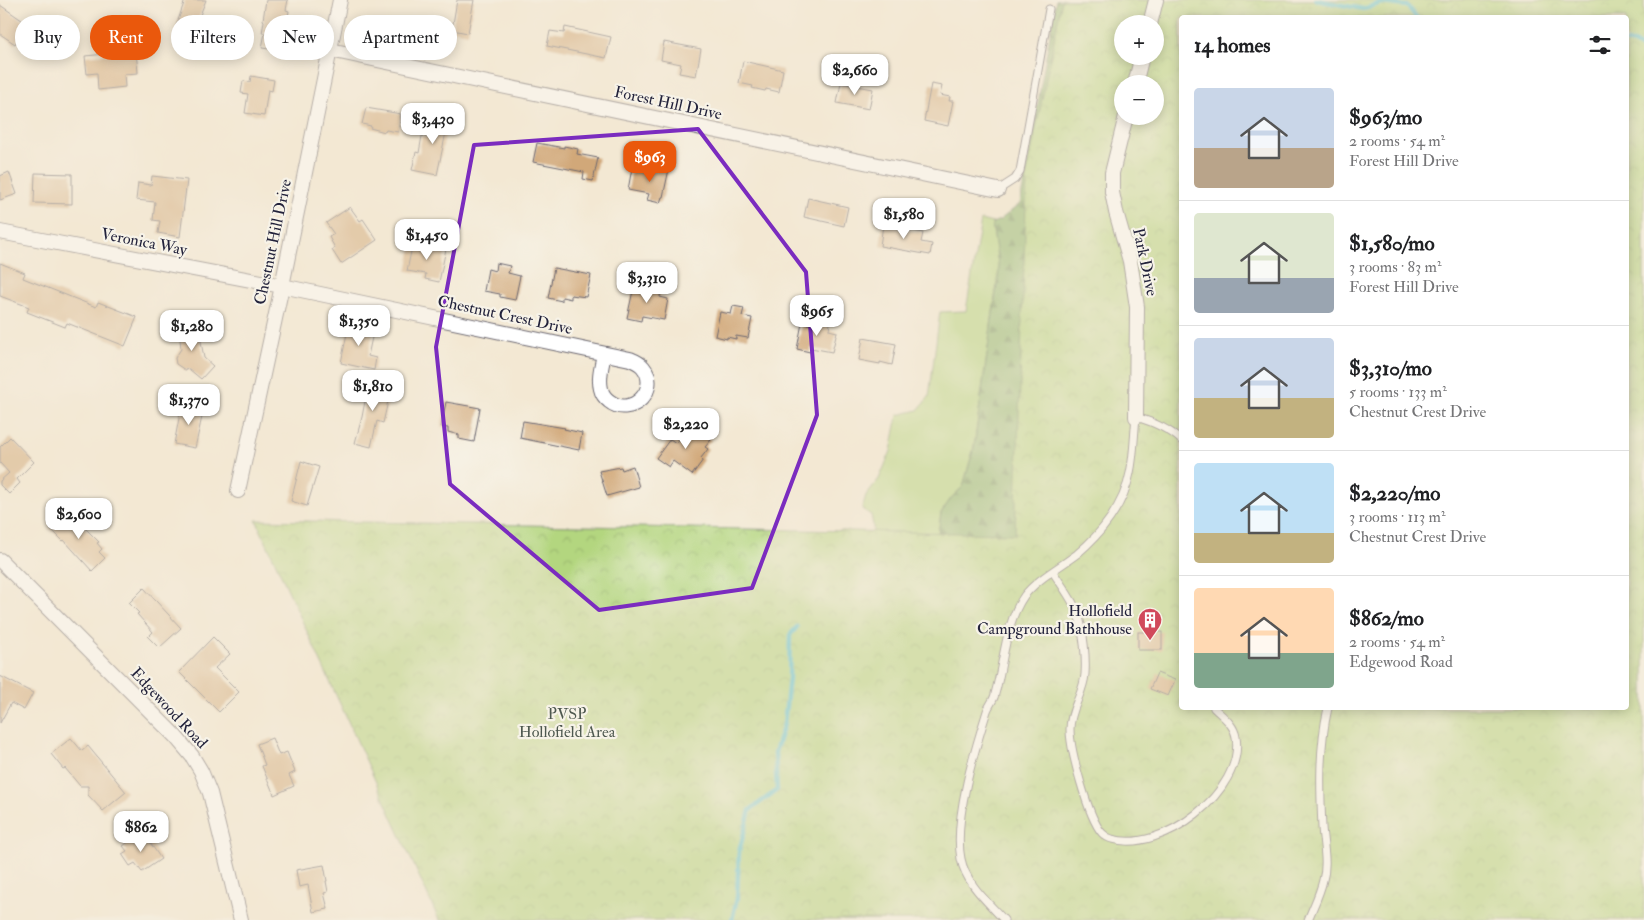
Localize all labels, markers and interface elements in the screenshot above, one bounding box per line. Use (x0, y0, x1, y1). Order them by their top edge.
chip: Buy (15, 15, 80, 60)
chip: Rent (90, 15, 161, 60)
chip: Filters (171, 15, 254, 60)
chip: New (264, 15, 334, 60)
chip: Apartment (344, 15, 457, 60)
map controls (1114, 15, 1164, 125)
button: + (1114, 15, 1164, 65)
icon: filters (1586, 31, 1614, 59)
text: 14 homes (1194, 32, 1271, 59)
pin: $2,660 (814, 54, 896, 96)
text: $2,660 (832, 60, 878, 80)
button: − (1114, 75, 1164, 125)
street label: Forest Hill Drive (612, 82, 724, 124)
pin: $3,430 (392, 102, 474, 145)
text: $963/mo (1349, 104, 1422, 131)
icon: home (1234, 108, 1294, 168)
text: $3,430 (412, 109, 454, 129)
text: 2 rooms · 54 m² (1349, 131, 1445, 151)
pin: $963 (620, 140, 680, 183)
text: $963 (634, 147, 666, 167)
text: Forest Hill Drive (1349, 151, 1459, 171)
street label: Chestnut Hill Drive (250, 177, 296, 307)
pin: $1,580 (863, 198, 945, 240)
text: $1,580 (883, 204, 925, 224)
pin: $1,450 (386, 218, 468, 261)
street label: Veronica Way (99, 224, 190, 260)
text: $1,450 (406, 225, 448, 245)
street label: Park Drive (1128, 226, 1162, 298)
text: $1,580/mo (1349, 230, 1435, 257)
icon: home (1234, 233, 1294, 293)
text: 3 rooms · 83 m² (1349, 257, 1442, 277)
pin: $3,310 (606, 262, 688, 304)
text: $3,310 (628, 268, 666, 288)
text: Forest Hill Drive (1349, 277, 1459, 297)
street label: Chestnut Crest Drive (436, 291, 574, 339)
pin: $965 (787, 294, 847, 337)
text: $965 (801, 301, 833, 321)
pin: $1,350 (318, 304, 400, 347)
pin: $1,280 (151, 310, 233, 352)
text: $1,350 (339, 311, 379, 331)
text: $1,280 (171, 316, 213, 336)
text: $3,310/mo (1349, 355, 1432, 382)
icon: home (1234, 358, 1294, 418)
pin: $1,810 (332, 370, 414, 412)
text: $1,810 (353, 376, 393, 396)
text: 5 rooms · 133 m² (1349, 382, 1447, 402)
pin: $1,370 (148, 384, 230, 426)
text: $1,370 (169, 390, 209, 410)
text: Chestnut Crest Drive (1349, 402, 1486, 422)
pin: $2,220 (645, 408, 727, 450)
text: $2,220 (663, 414, 709, 434)
text: $2,220/mo (1349, 480, 1440, 507)
icon: home (1234, 483, 1294, 543)
pin: $2,600 (38, 498, 120, 540)
text: $2,600 (56, 504, 102, 524)
text: 3 rooms · 113 m² (1349, 507, 1445, 527)
text: Chestnut Crest Drive (1349, 527, 1486, 547)
place label: Hollofield Campground Bathhouse (977, 601, 1132, 640)
text: $862/mo (1349, 605, 1424, 632)
building icon: Hollofield Campground Bathhouse (1137, 607, 1163, 641)
icon: home (1234, 608, 1294, 668)
text: 2 rooms · 54 m² (1349, 632, 1445, 652)
text: Edgewood Road (1349, 652, 1453, 672)
street label: Edgewood Road (126, 663, 212, 753)
park label: PVSP Hollofield Area (519, 704, 616, 742)
pin: $862 (111, 810, 171, 853)
text: $862 (125, 817, 157, 837)

